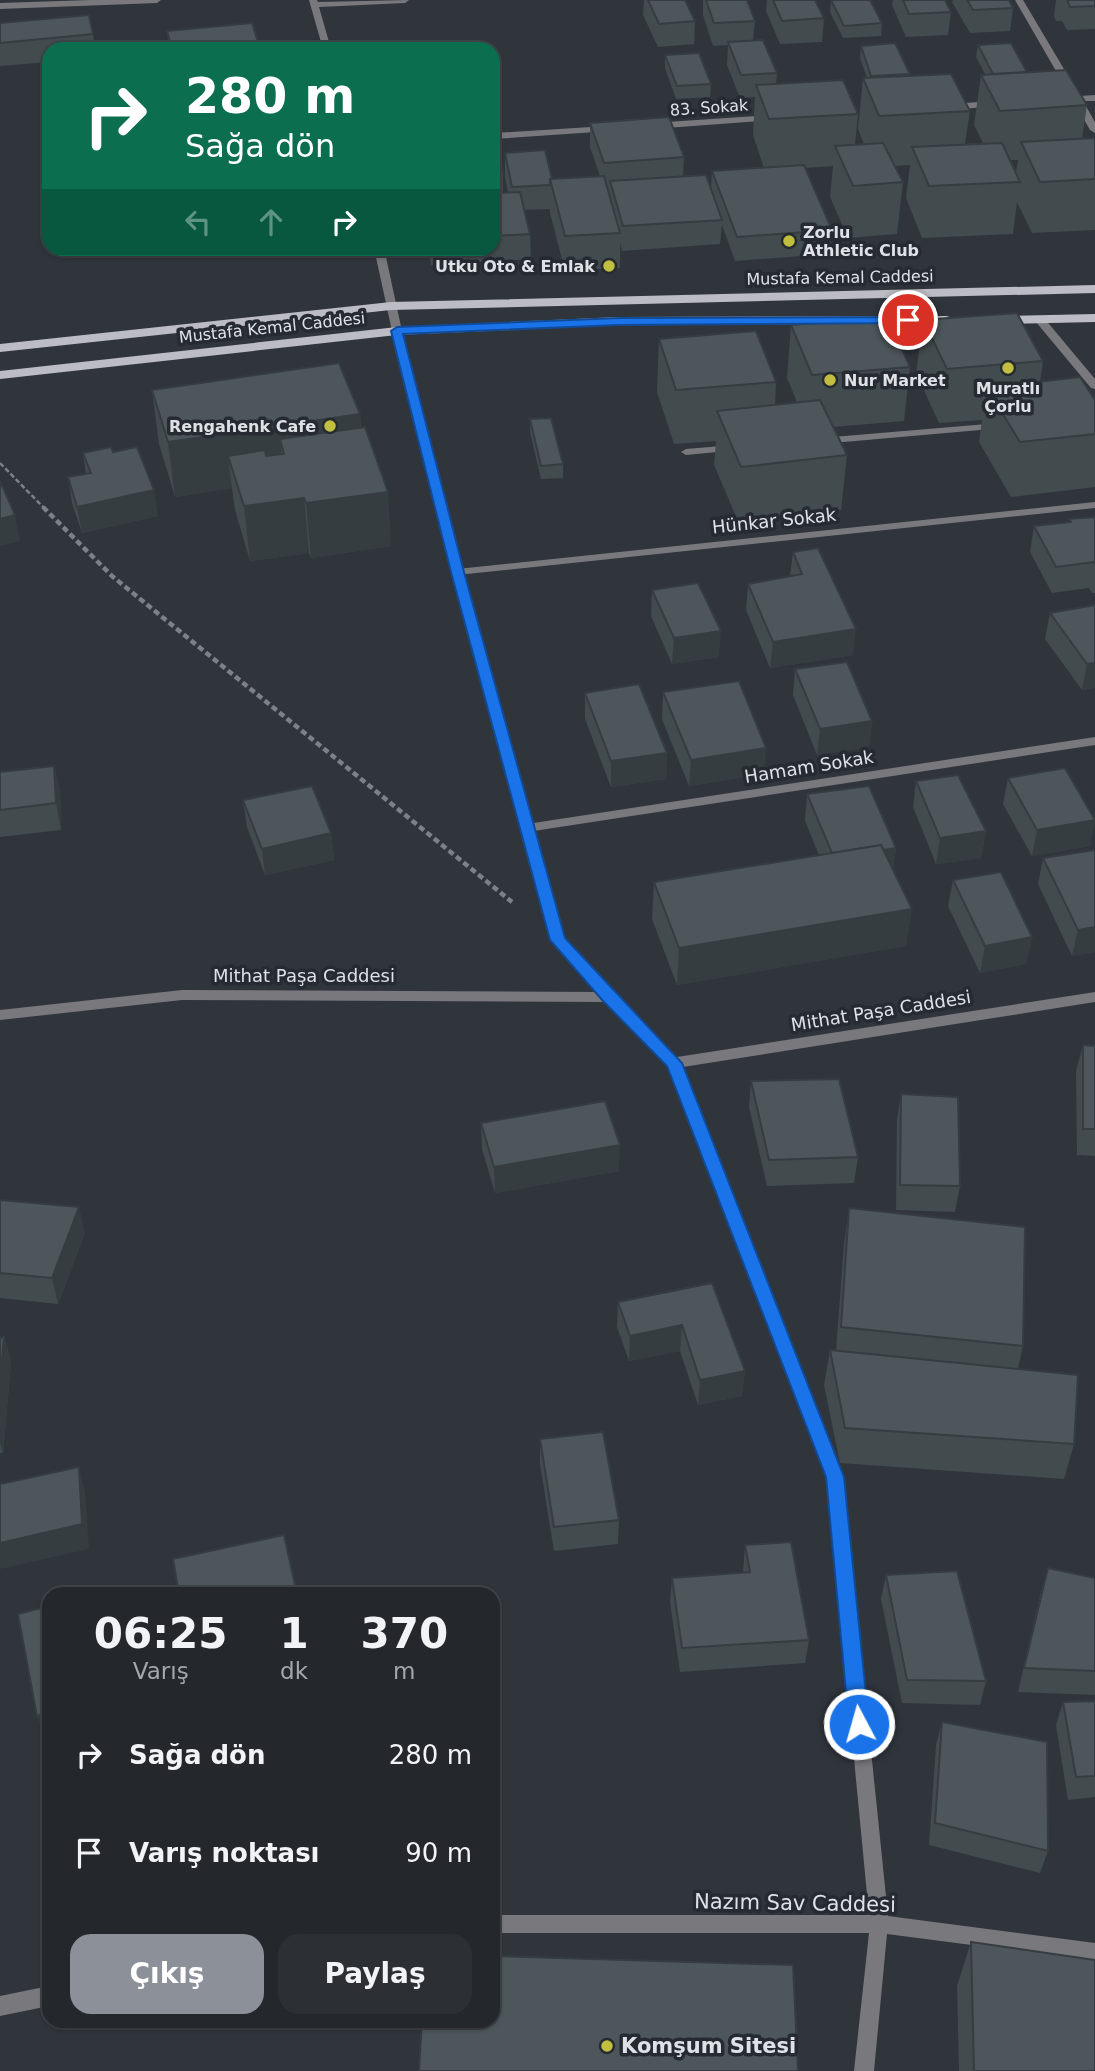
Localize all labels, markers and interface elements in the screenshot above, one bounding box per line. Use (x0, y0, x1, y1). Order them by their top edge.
text: 280 m (185, 68, 355, 125)
icon: right (70, 70, 161, 161)
street label: 83. Sokak (669, 95, 750, 120)
text: Sağa dön (185, 127, 335, 165)
icon: left (179, 203, 217, 241)
icon: ahead (252, 203, 290, 241)
icon: right (325, 203, 363, 241)
place label: Zorlu Athletic Club (803, 223, 919, 260)
marker: Zorlu Athletic Club (781, 233, 797, 249)
place label: Utku Oto & Emlak (435, 257, 595, 276)
marker: Utku Oto & Emlak (601, 258, 617, 274)
street label: Mustafa Kemal Caddesi (746, 266, 934, 289)
pin (878, 290, 938, 350)
icon: arrive (889, 301, 927, 339)
street label: Mustafa Kemal Caddesi (178, 308, 366, 347)
marker: Muratlı Çorlu (1000, 360, 1016, 376)
place label: Nur Market (844, 371, 946, 390)
marker: Nur Market (822, 372, 838, 388)
place label: Muratlı Çorlu (976, 379, 1040, 416)
place label: Rengahenk Cafe (169, 417, 316, 436)
marker: Rengahenk Cafe (322, 418, 338, 434)
street label: Hünkar Sokak (711, 503, 838, 537)
street label: Hamam Sokak (743, 746, 876, 787)
street label: Mithat Paşa Caddesi (213, 965, 395, 986)
street label: Mithat Paşa Caddesi (789, 986, 972, 1035)
text: 06:25 (94, 1609, 228, 1658)
text: 1 (279, 1609, 309, 1658)
text: 370 (360, 1609, 448, 1658)
text: Varış (133, 1658, 189, 1684)
text: dk (280, 1658, 308, 1684)
text: m (393, 1658, 416, 1684)
position arrow (822, 1687, 896, 1761)
icon: right (70, 1736, 108, 1774)
text: Sağa dön (129, 1740, 265, 1770)
text: 280 m (389, 1740, 472, 1770)
icon: arrive (70, 1834, 108, 1872)
text: Varış noktası (129, 1838, 320, 1868)
text: 90 m (405, 1838, 472, 1868)
street label: Nazım Sav Caddesi (694, 1889, 896, 1917)
button: Çıkış (70, 1934, 264, 2014)
button: Paylaş (278, 1934, 472, 2014)
place label: Komşum Sitesi (621, 2034, 796, 2058)
marker: Komşum Sitesi (599, 2038, 615, 2054)

